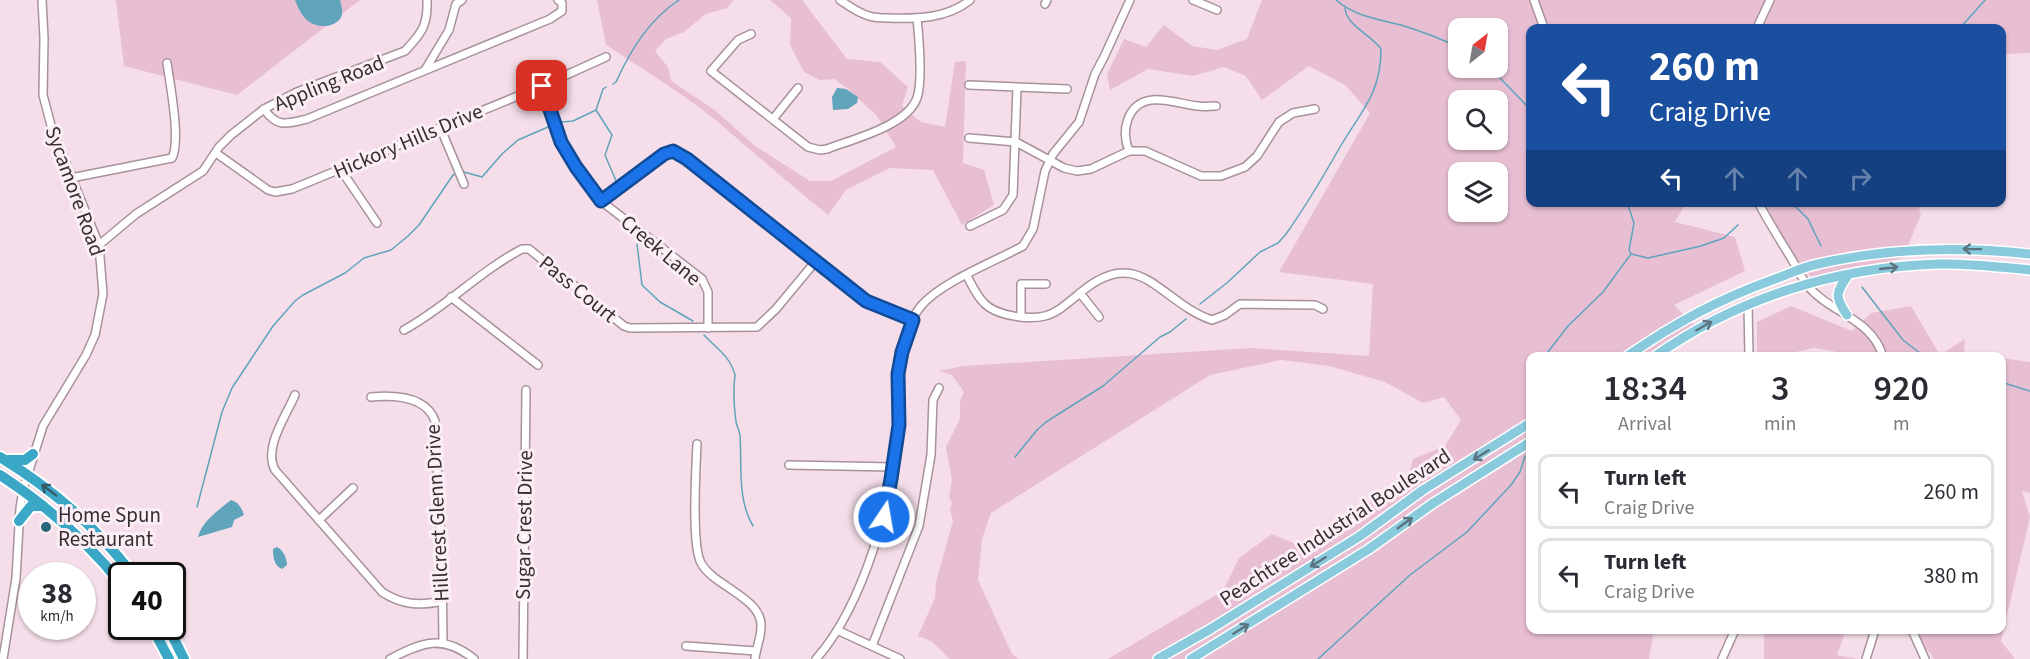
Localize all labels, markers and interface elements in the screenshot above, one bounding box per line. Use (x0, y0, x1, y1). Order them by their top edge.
north arrow (1448, 18, 1508, 78)
map controls (1448, 18, 1508, 222)
text: 260 m (1649, 37, 1760, 97)
street label: Appling Road (269, 47, 389, 119)
icon: left (1550, 48, 1628, 126)
pin (516, 60, 567, 111)
icon: arrive (525, 69, 558, 102)
button: search (1448, 90, 1508, 150)
text: Craig Drive (1649, 93, 1771, 132)
street label: Hickory Hills Drive (329, 96, 487, 186)
street label: Sycamore Road (38, 122, 112, 260)
button: layers (1448, 162, 1508, 222)
icon: left (1655, 162, 1688, 195)
icon: ahead (1718, 162, 1751, 195)
icon: ahead (1781, 162, 1814, 195)
icon: right (1844, 162, 1877, 195)
street label: Creek Lane (614, 207, 708, 293)
one-way arrow (1962, 243, 1982, 255)
street label: Pass Court (533, 248, 623, 330)
one-way arrow (1878, 262, 1898, 273)
one-way arrow (1695, 320, 1712, 332)
text: 18:34 (1603, 363, 1687, 414)
text: 3 (1771, 363, 1789, 414)
text: 920 (1873, 363, 1929, 414)
text: Arrival (1618, 410, 1672, 438)
text: min (1764, 410, 1796, 438)
text: m (1893, 410, 1909, 438)
street label: Hillcrest Glenn Drive (417, 423, 457, 603)
street label: Peachtree Industrial Boulevard (1214, 441, 1456, 613)
one-way arrow (1473, 449, 1490, 461)
street label: Sugar Crest Drive (508, 450, 540, 600)
text: Turn left (1604, 462, 1686, 494)
icon: left (1553, 475, 1586, 508)
text: 260 m (1924, 476, 1979, 508)
one-way arrow (41, 483, 57, 496)
position arrow (852, 485, 916, 549)
text: Craig Drive (1604, 494, 1694, 522)
place label: Home Spun Restaurant (58, 500, 161, 554)
one-way arrow (1396, 517, 1412, 529)
marker: Home Spun Restaurant (39, 520, 53, 534)
text: Turn left (1604, 546, 1686, 578)
one-way arrow (1310, 556, 1327, 568)
icon: left (1553, 559, 1586, 592)
text: 380 m (1924, 560, 1979, 592)
speed limit sign: 40 (108, 562, 186, 640)
text: 38 (41, 572, 73, 615)
text: Craig Drive (1604, 578, 1694, 606)
text: km/h (40, 606, 74, 627)
one-way arrow (1232, 623, 1249, 635)

